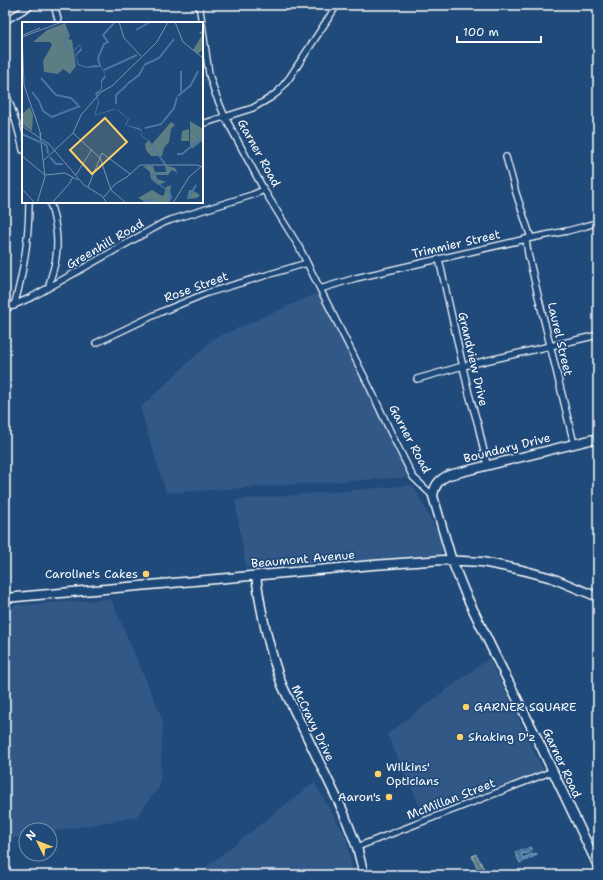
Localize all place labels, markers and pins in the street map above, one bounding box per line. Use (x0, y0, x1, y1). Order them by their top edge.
place label: Caroline's Cakes (45, 566, 138, 582)
marker: Caroline's Cakes (141, 569, 151, 579)
place label: GARNER SQUARE (474, 699, 577, 715)
marker: GARNER SQUARE (461, 702, 471, 712)
place label: Shaking D'z (468, 729, 536, 745)
marker: Shaking D'z (455, 732, 465, 742)
place label: Wilkins' Opticians (386, 759, 439, 789)
marker: Wilkins' Opticians (373, 769, 383, 779)
place label: Aaron's (338, 789, 381, 805)
marker: Aaron's (384, 792, 394, 802)

